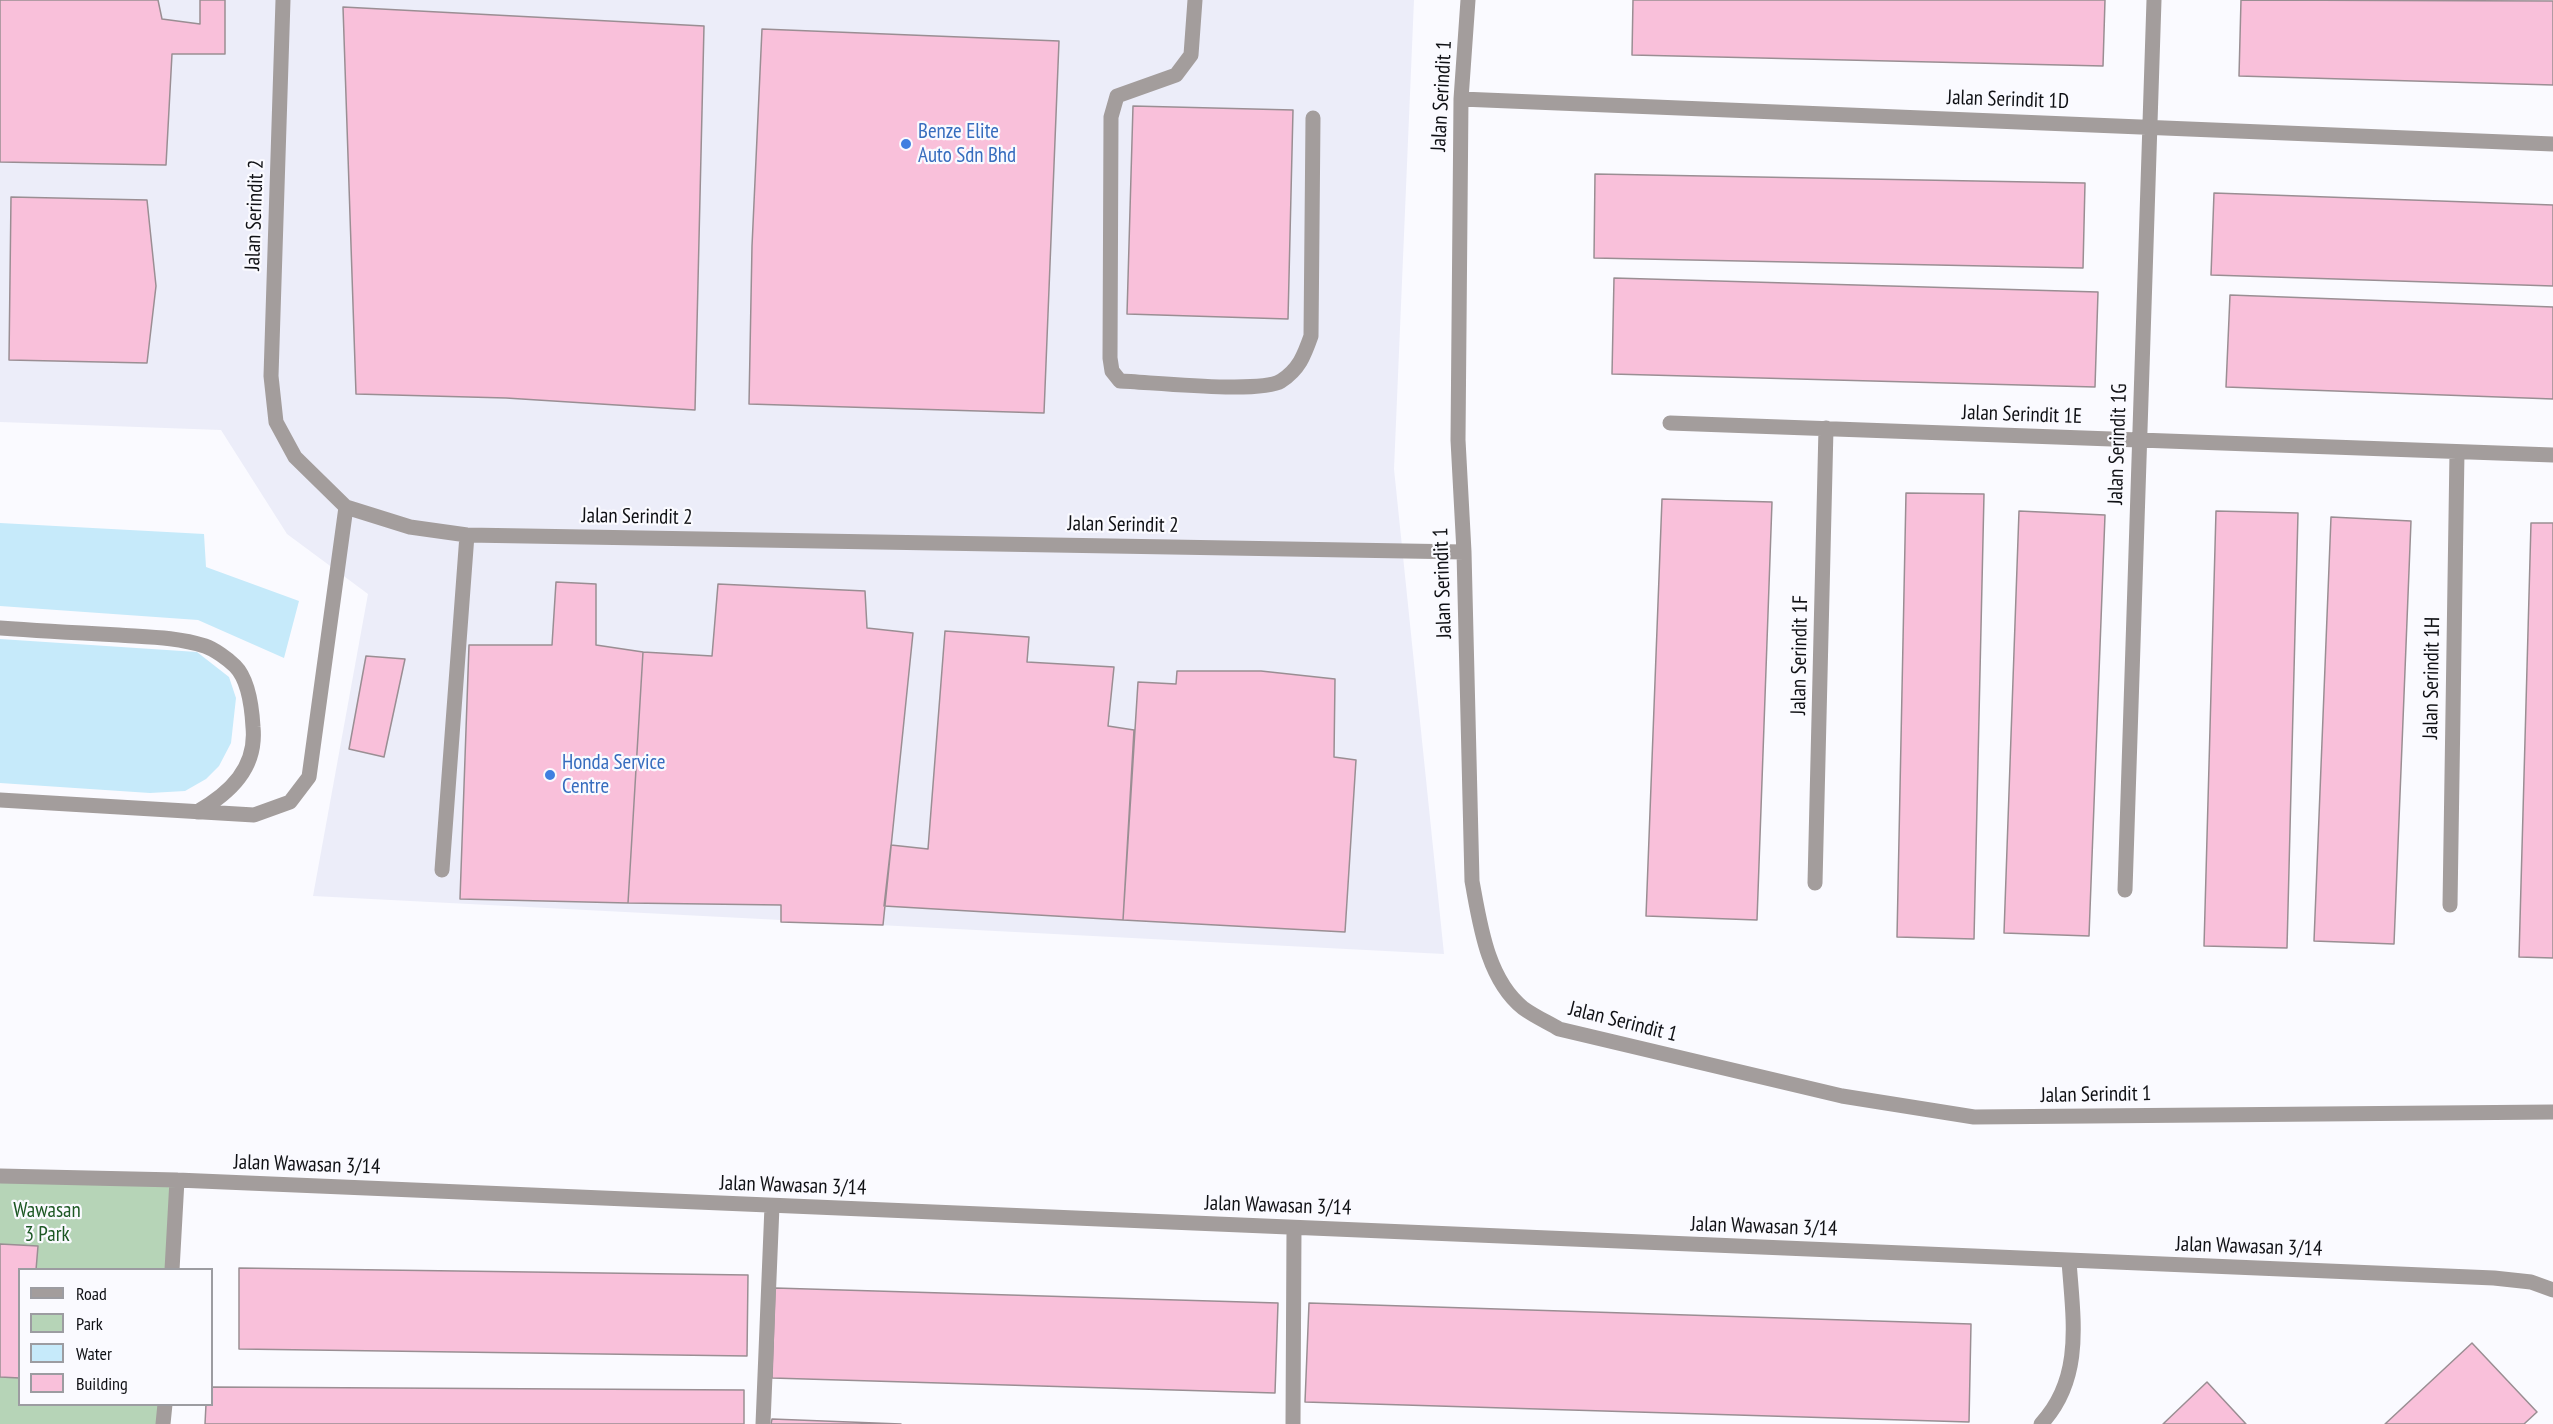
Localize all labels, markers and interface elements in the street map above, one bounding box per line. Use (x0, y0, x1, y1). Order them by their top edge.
street label: Jalan Serindit 1 (1427, 40, 1457, 152)
street label: Jalan Serindit 1D (1947, 85, 2069, 115)
place label: Benze Elite Auto Sdn Bhd (918, 119, 1016, 169)
marker: Benze Elite Auto Sdn Bhd (899, 137, 913, 151)
street label: Jalan Serindit 2 (240, 159, 270, 271)
street label: Jalan Serindit 1G (2103, 383, 2133, 505)
street label: Jalan Serindit 1E (1962, 400, 2082, 430)
street label: Jalan Serindit 2 (581, 503, 693, 531)
street label: Jalan Serindit 2 (1067, 511, 1179, 539)
street label: Jalan Serindit 1 (1428, 527, 1458, 639)
street label: Jalan Serindit 1F (1786, 595, 1814, 715)
street label: Jalan Serindit 1H (2418, 617, 2446, 739)
place label: Honda Service Centre (562, 750, 665, 800)
marker: Honda Service Centre (543, 768, 557, 782)
street label: Jalan Serindit 1 (1566, 996, 1680, 1048)
street label: Jalan Serindit 1 (2040, 1081, 2152, 1109)
street label: Jalan Wawasan 3/14 (233, 1150, 381, 1180)
street label: Jalan Wawasan 3/14 (719, 1171, 867, 1201)
street label: Jalan Wawasan 3/14 (1204, 1191, 1352, 1221)
park label: Wawasan 3 Park (13, 1198, 81, 1248)
street label: Jalan Wawasan 3/14 (1690, 1212, 1838, 1242)
street label: Jalan Wawasan 3/14 (2175, 1232, 2323, 1262)
legend (18, 1268, 213, 1406)
text: Road (76, 1282, 107, 1305)
text: Park (76, 1312, 103, 1335)
text: Water (76, 1342, 112, 1365)
text: Building (76, 1372, 128, 1395)

